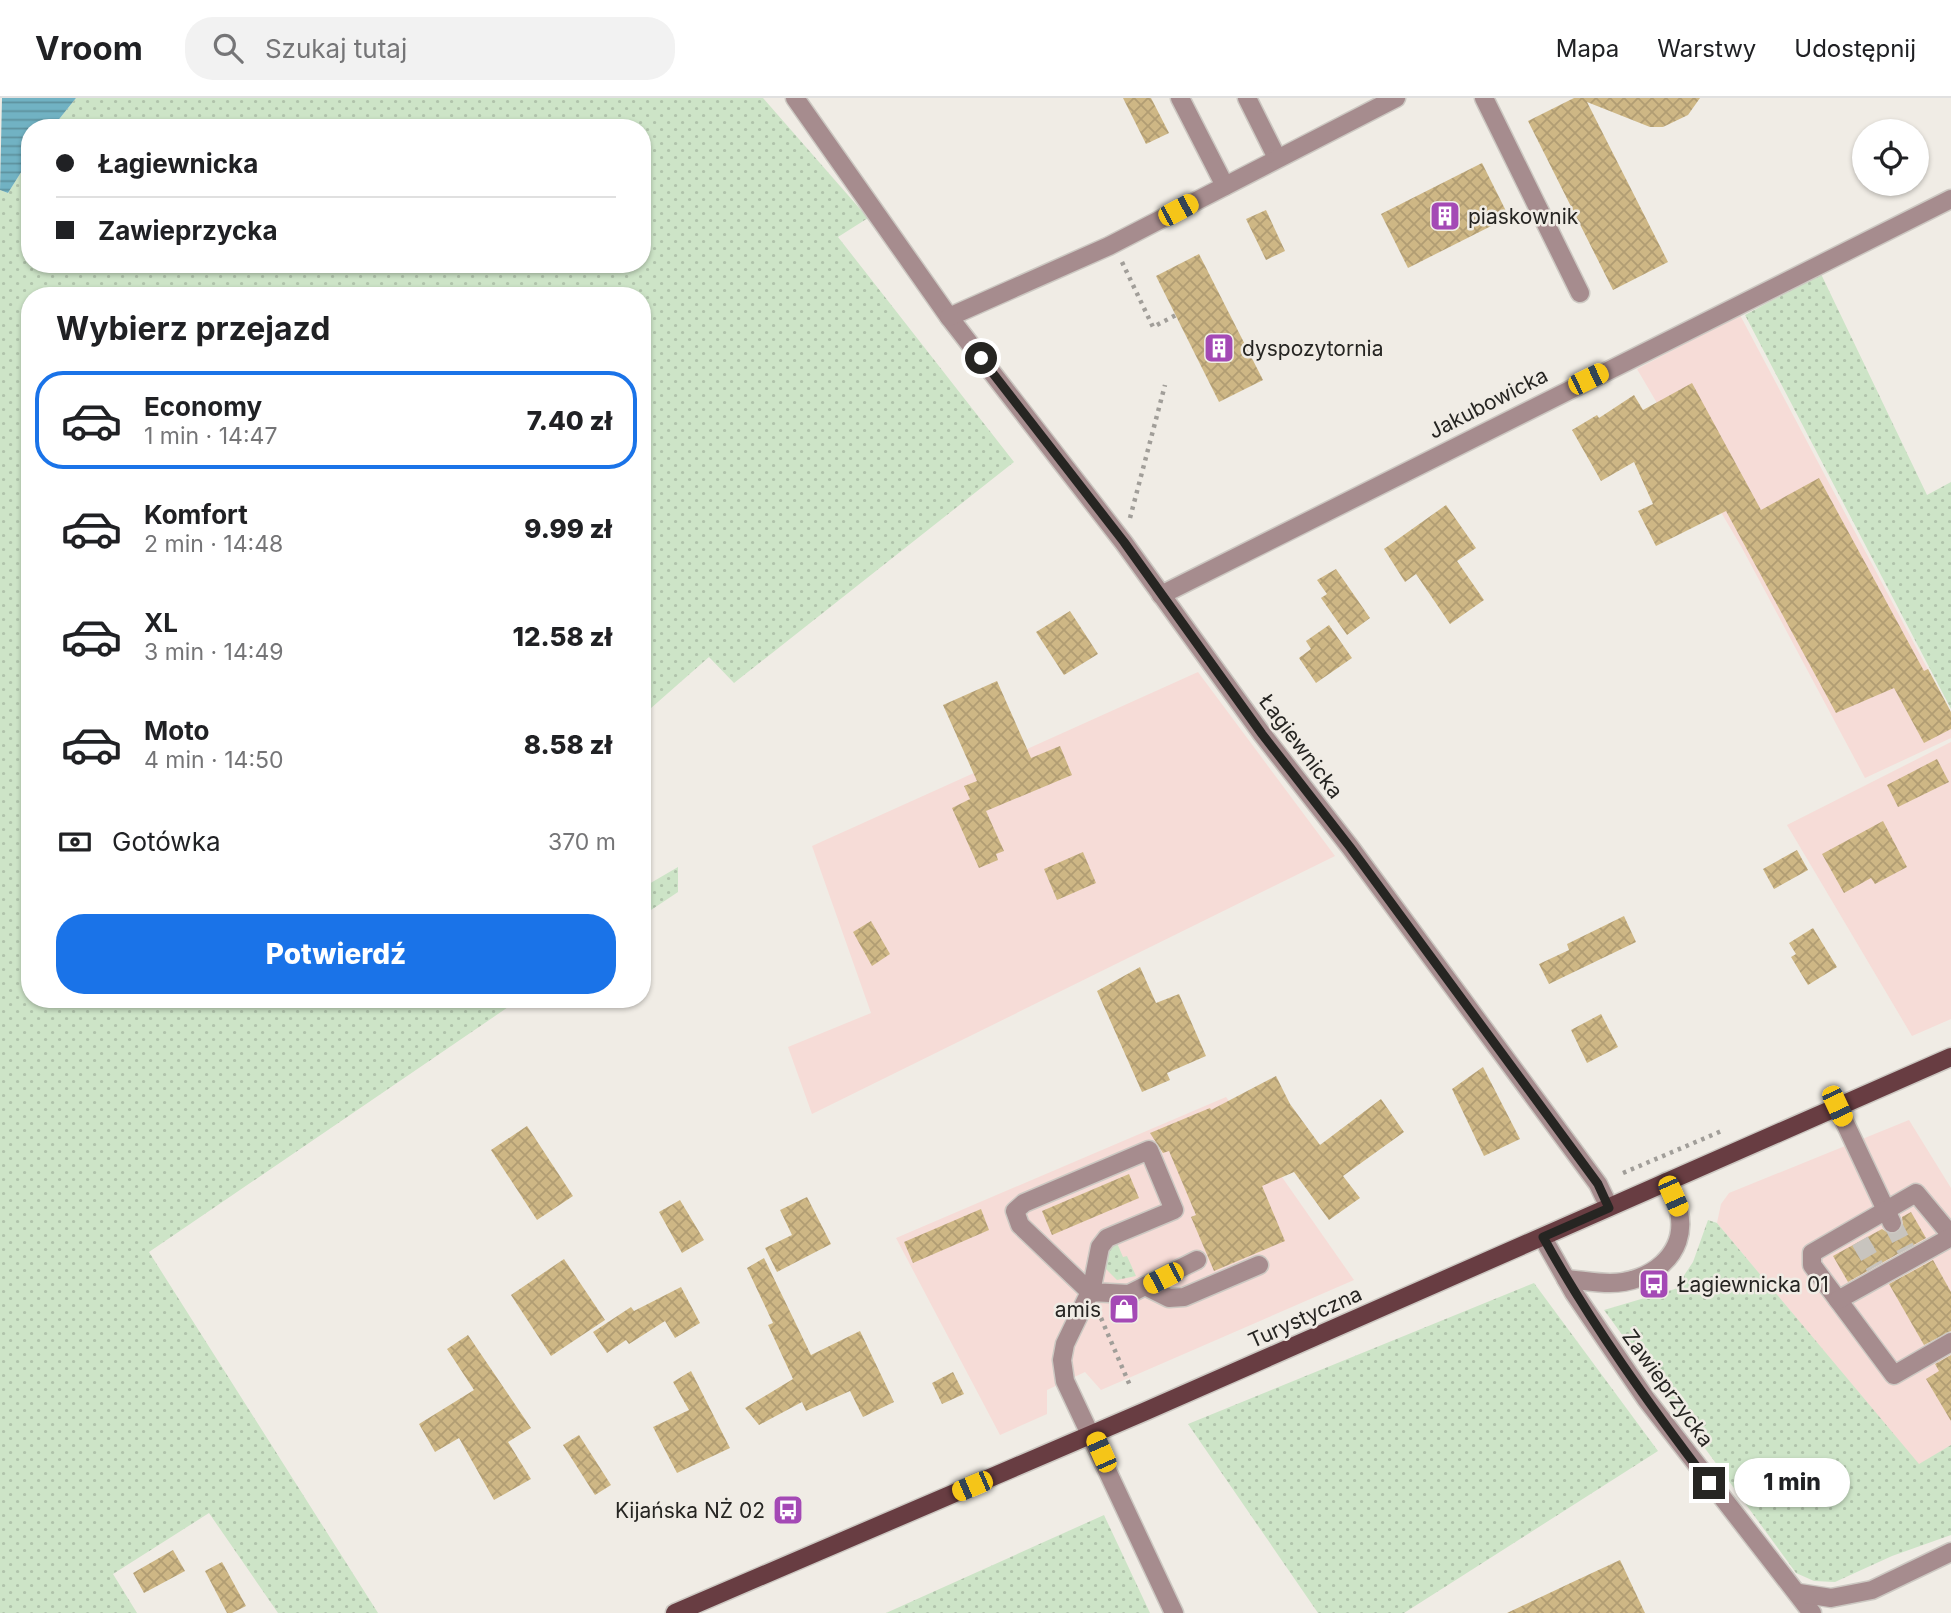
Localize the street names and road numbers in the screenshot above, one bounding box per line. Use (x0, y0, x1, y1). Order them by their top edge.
street label: Jakubowicka (1424, 362, 1552, 444)
street label: Łagiewnicka (1254, 689, 1348, 803)
street label: Turystyczna (1244, 1281, 1366, 1353)
street label: Zawieprzycka (1617, 1325, 1719, 1451)

